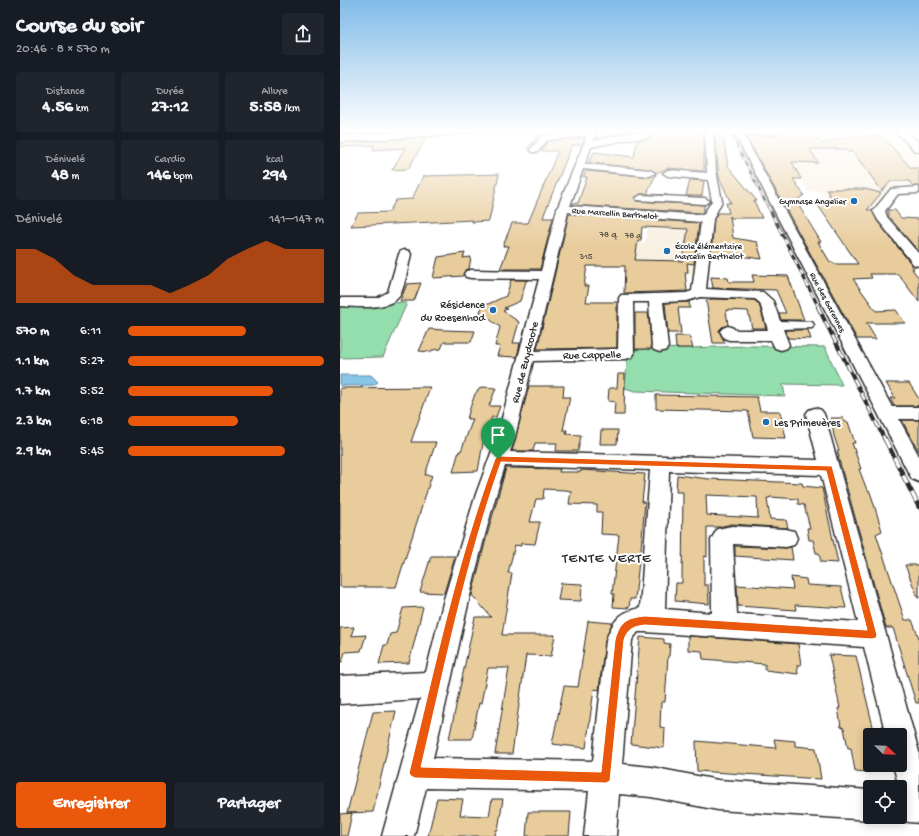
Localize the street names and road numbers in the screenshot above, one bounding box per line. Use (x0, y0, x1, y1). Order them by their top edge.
street label: Rue Marcellin Berthelot (572, 206, 660, 223)
street label: Rue des Garennes (806, 271, 847, 335)
street label: Rue de Zuydcoote (510, 320, 542, 404)
street label: Rue Cappelle (563, 349, 622, 363)

